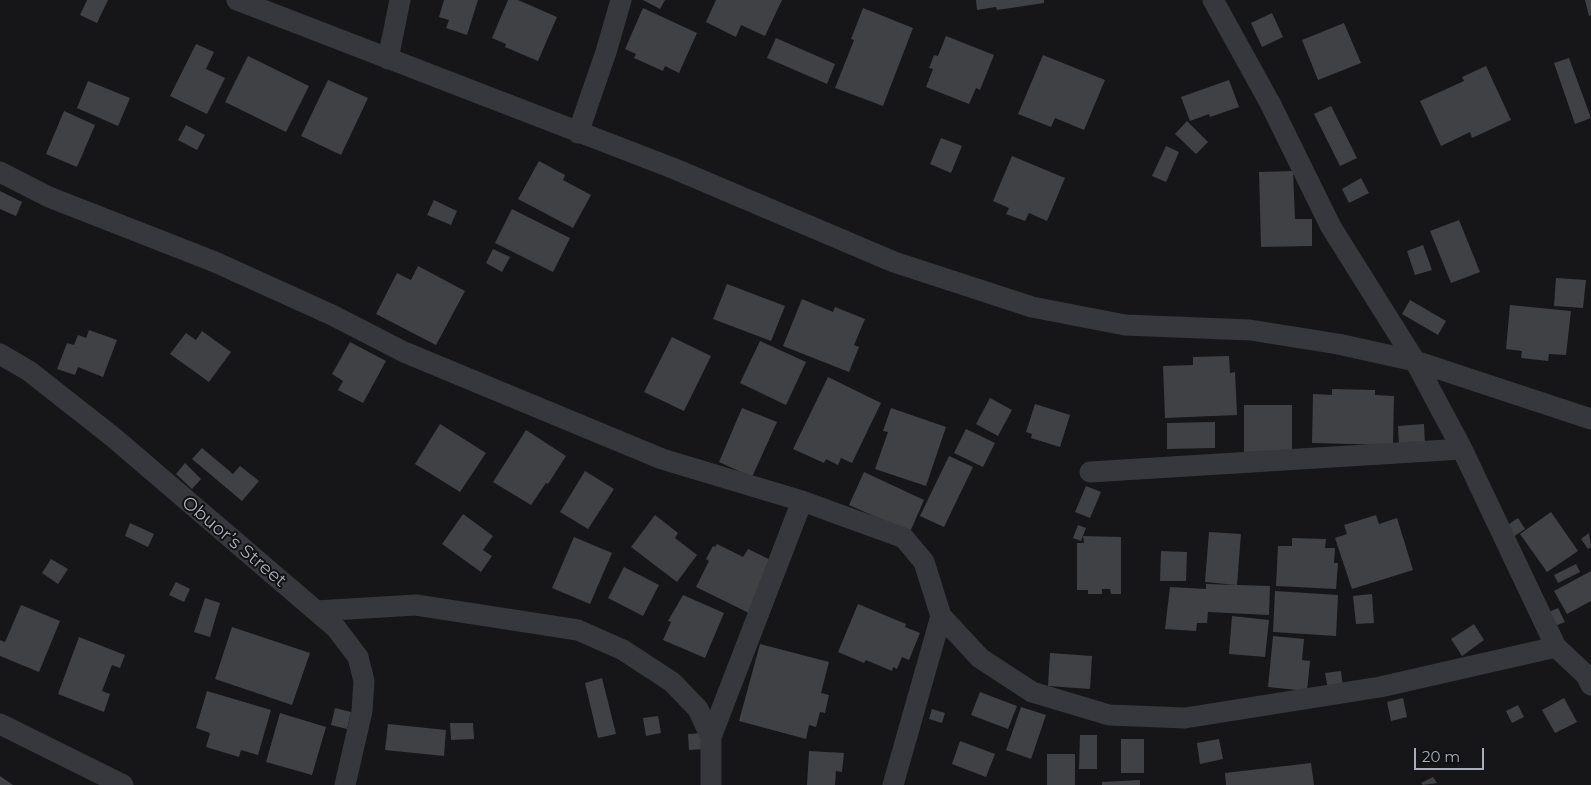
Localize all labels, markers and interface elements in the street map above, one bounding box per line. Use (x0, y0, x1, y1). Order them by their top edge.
street label: Obuor’s Street (177, 492, 291, 592)
scale bar (1416, 738, 1486, 770)
text: 20 m (1422, 747, 1460, 766)

